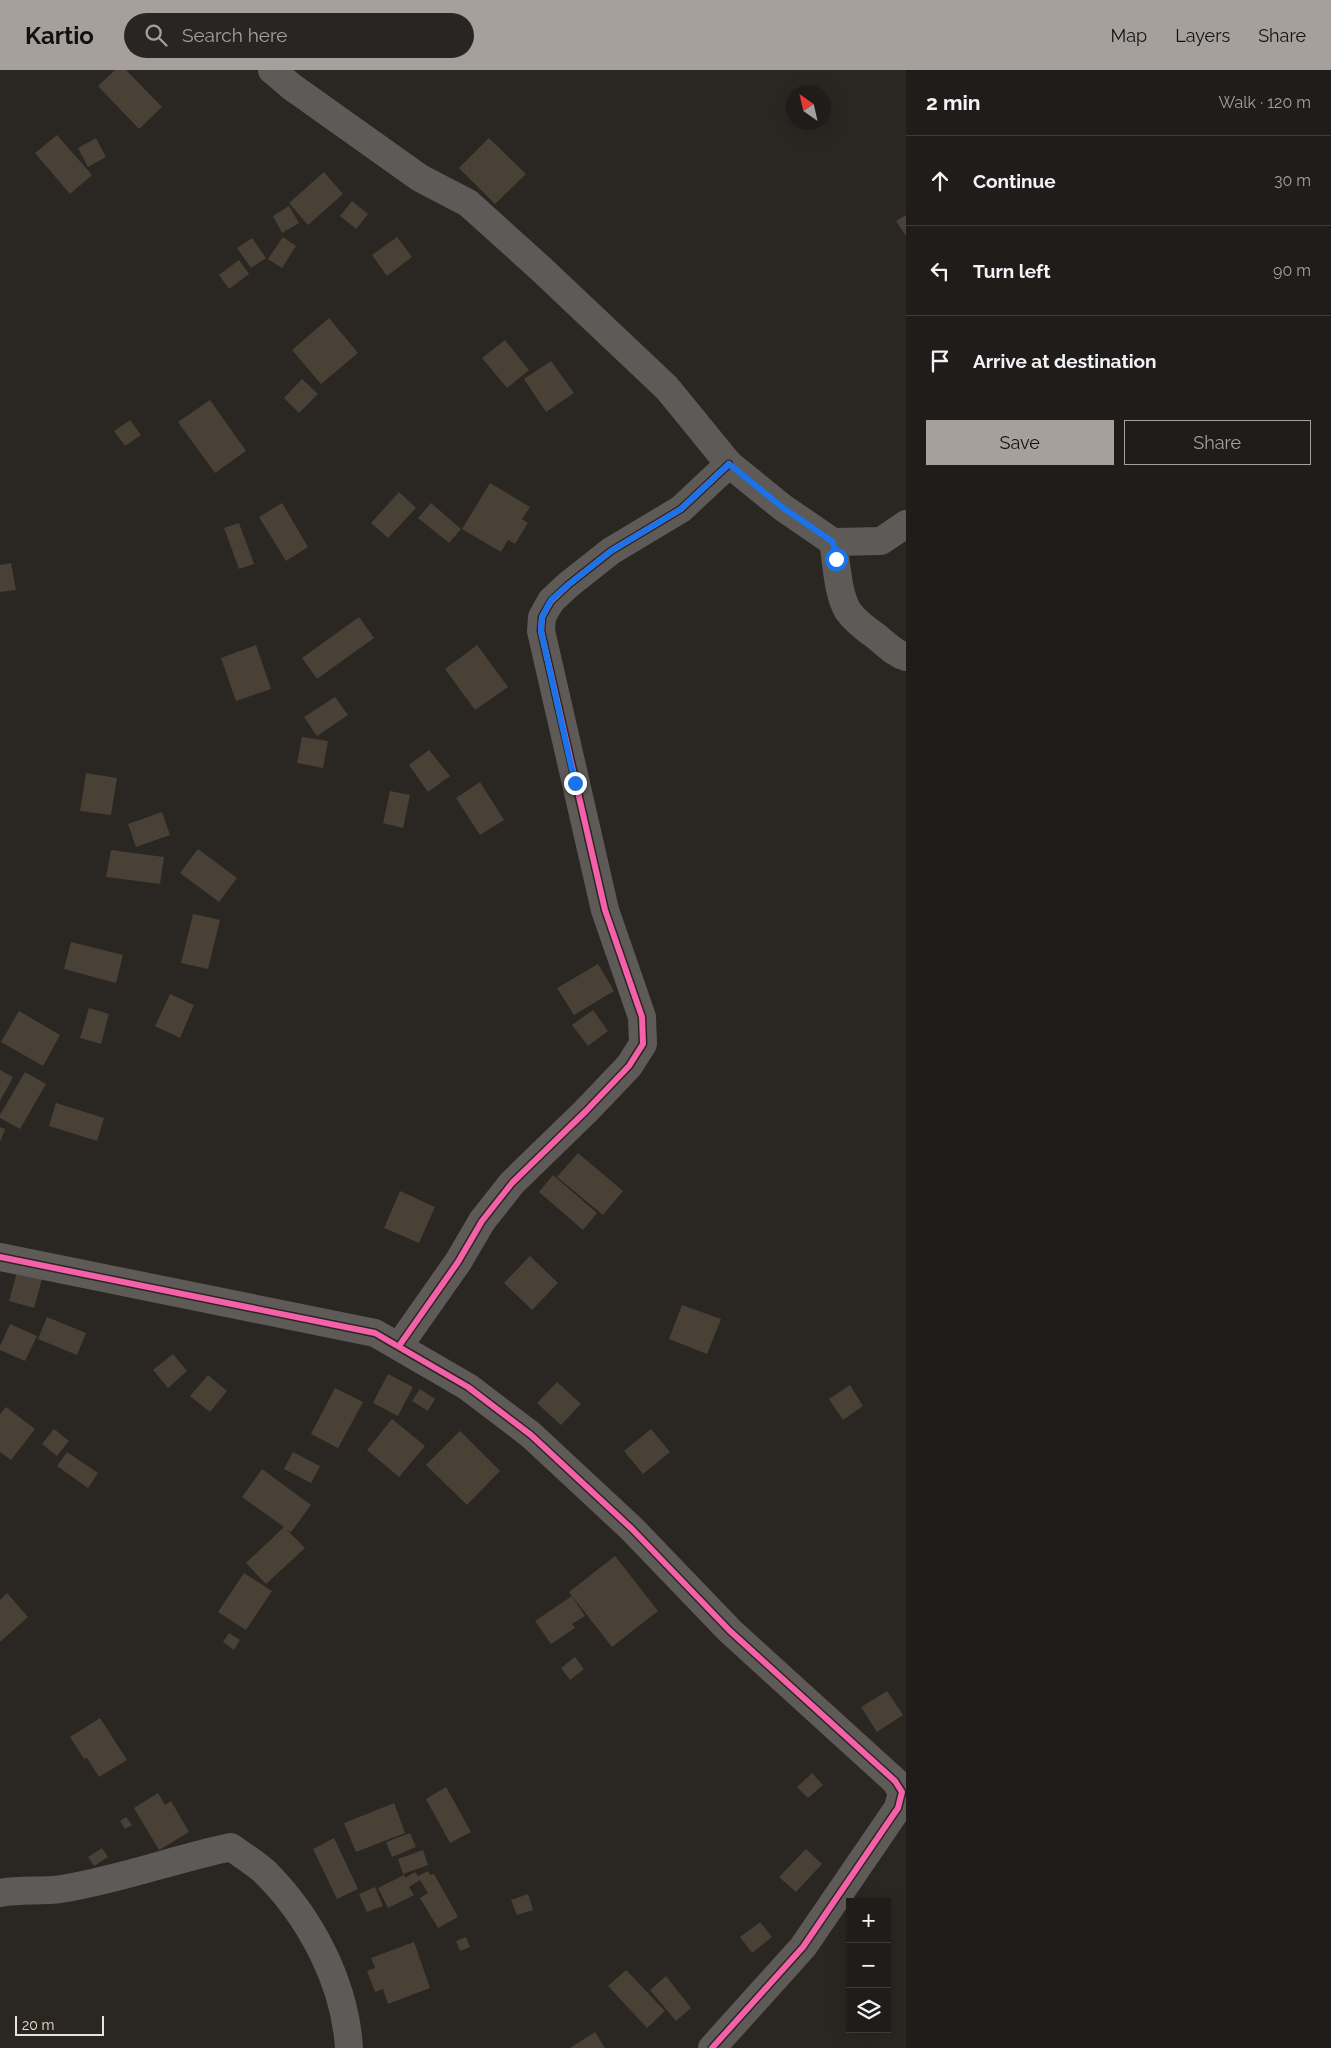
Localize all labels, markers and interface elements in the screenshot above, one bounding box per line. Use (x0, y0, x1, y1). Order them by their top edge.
search box (124, 13, 474, 58)
text: Kartio (25, 21, 94, 50)
icon: search (142, 21, 170, 49)
text: Search here (182, 24, 287, 46)
text: Map (1111, 25, 1147, 46)
text: Layers (1175, 25, 1230, 46)
text: Share (1258, 25, 1306, 46)
north arrow (786, 85, 831, 130)
text: 2 min (926, 90, 980, 115)
text: Walk · 120 m (1219, 93, 1311, 112)
icon: ahead (926, 167, 954, 195)
text: Continue (973, 170, 1056, 192)
text: 30 m (1274, 171, 1311, 190)
icon: left (926, 257, 954, 285)
text: Turn left (973, 260, 1050, 282)
text: 90 m (1273, 261, 1311, 280)
icon: arrive (926, 347, 954, 375)
text: Arrive at destination (973, 350, 1157, 372)
button: Save (926, 420, 1114, 465)
button: Share (1124, 420, 1311, 465)
route start (825, 548, 848, 571)
route end (564, 772, 587, 795)
map controls (846, 1898, 891, 2033)
button: + (846, 1898, 891, 1943)
button: − (846, 1943, 891, 1988)
button: layers (846, 1988, 891, 2033)
scale bar (15, 2013, 104, 2036)
text: 20 m (22, 2017, 54, 2033)

